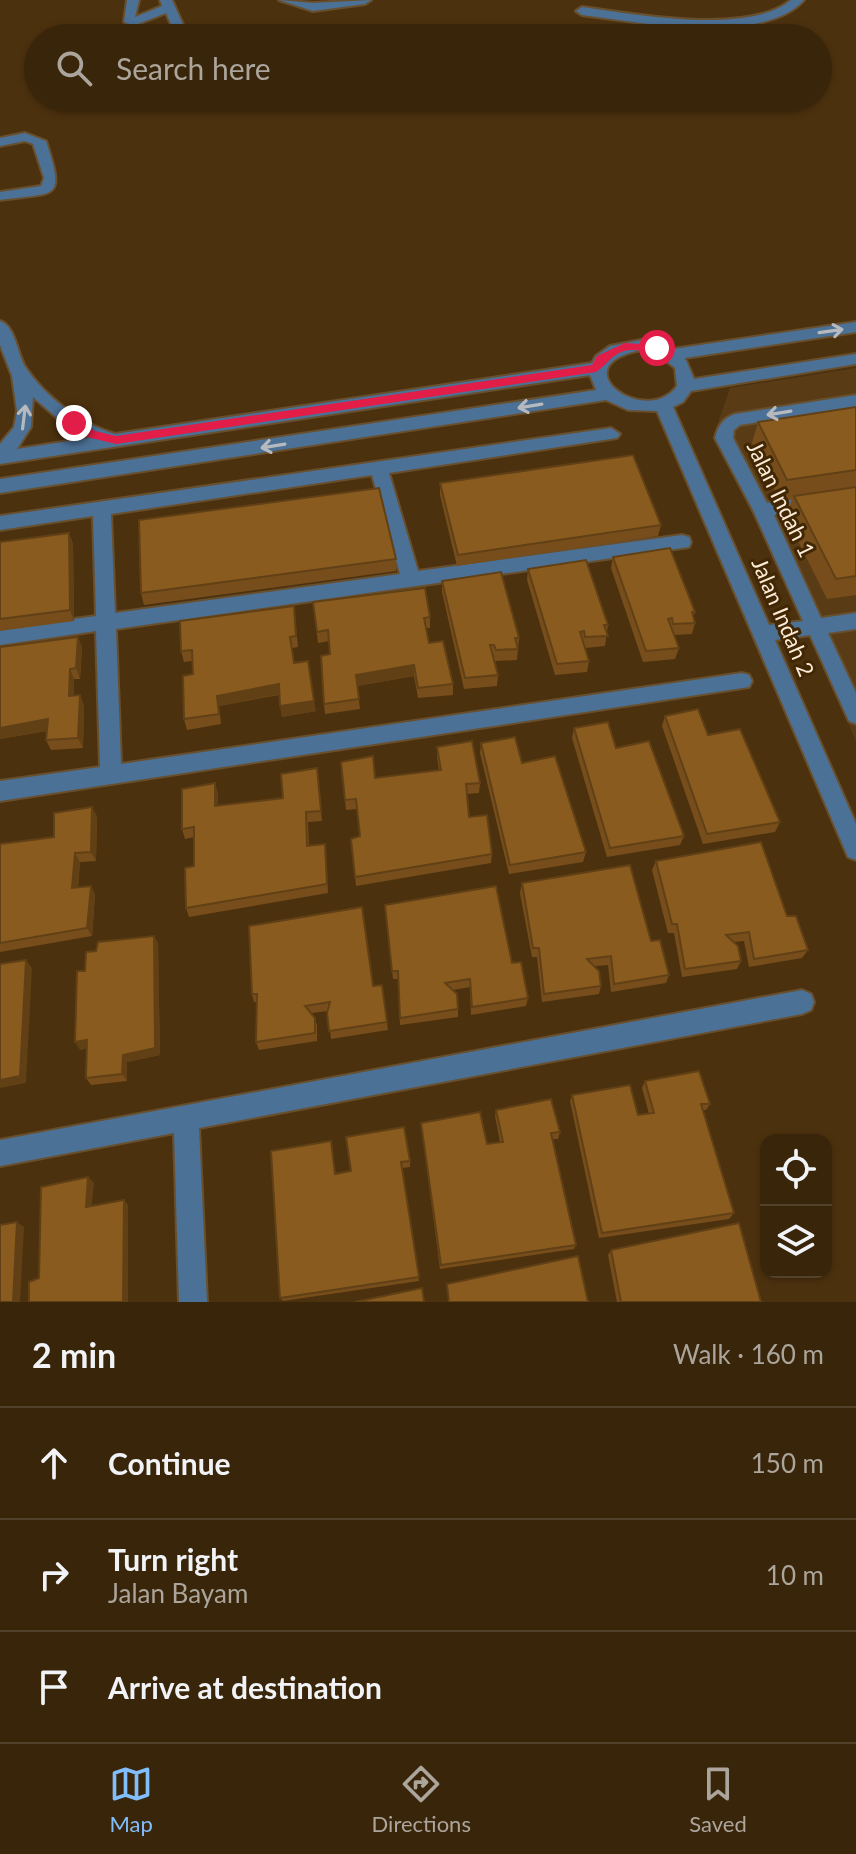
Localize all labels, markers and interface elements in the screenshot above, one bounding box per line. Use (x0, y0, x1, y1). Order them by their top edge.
search box (24, 24, 832, 112)
icon: search (52, 46, 96, 90)
text: Search here (116, 50, 271, 86)
one-way arrow (818, 323, 843, 338)
route start (639, 330, 675, 366)
one-way arrow (518, 399, 543, 414)
one-way arrow (17, 405, 32, 431)
route end (56, 405, 92, 441)
one-way arrow (767, 406, 792, 421)
street label: Jalan Indah 1 (742, 436, 821, 561)
one-way arrow (261, 439, 286, 454)
street label: Jalan Indah 2 (746, 554, 821, 680)
map controls (760, 1134, 832, 1278)
button: locate (760, 1134, 832, 1206)
button: layers (760, 1206, 832, 1278)
text: 2 min (32, 1334, 116, 1375)
text: Walk · 160 m (673, 1338, 824, 1370)
icon: ahead (32, 1441, 76, 1485)
text: Continue (108, 1445, 231, 1481)
text: 150 m (751, 1447, 824, 1479)
text: Turn right (108, 1541, 238, 1577)
icon: right (32, 1553, 76, 1597)
text: 10 m (766, 1559, 824, 1591)
text: Jalan Bayam (108, 1577, 248, 1609)
icon: arrive (32, 1665, 76, 1709)
text: Arrive at destination (108, 1669, 382, 1705)
tab: Map (109, 1762, 153, 1837)
tab: Directions (372, 1762, 471, 1837)
tab: Saved (689, 1762, 747, 1837)

